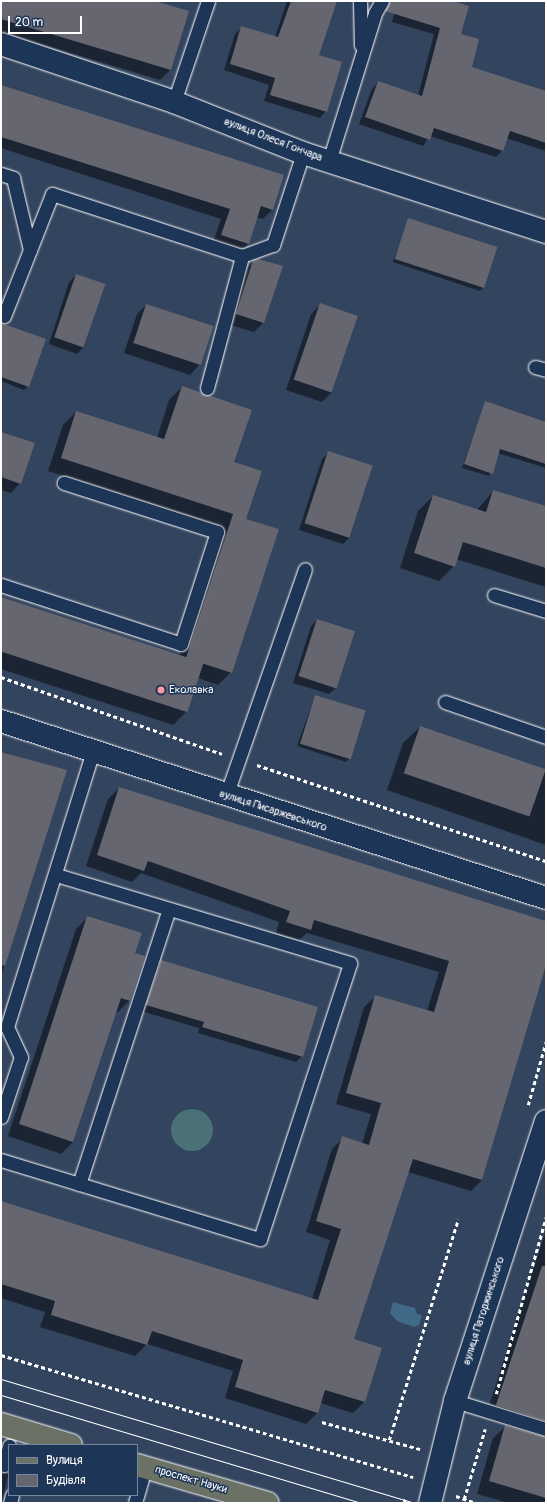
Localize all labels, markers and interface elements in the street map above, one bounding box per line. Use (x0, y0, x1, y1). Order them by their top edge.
scale bar (10, 8, 84, 34)
text: 20 m (15, 15, 43, 30)
street label: вулиця Олеся Гончара (222, 115, 324, 165)
place label: Еколавка (169, 683, 213, 697)
marker: Еколавка (156, 685, 166, 695)
street label: вулиця Писаржевського (218, 787, 328, 835)
street label: вулиця Паторжинського (460, 1255, 508, 1367)
legend (8, 1444, 138, 1496)
text: Вулиця (46, 1453, 83, 1468)
street label: проспект Науки (154, 1463, 228, 1497)
text: Будівля (46, 1473, 86, 1488)

